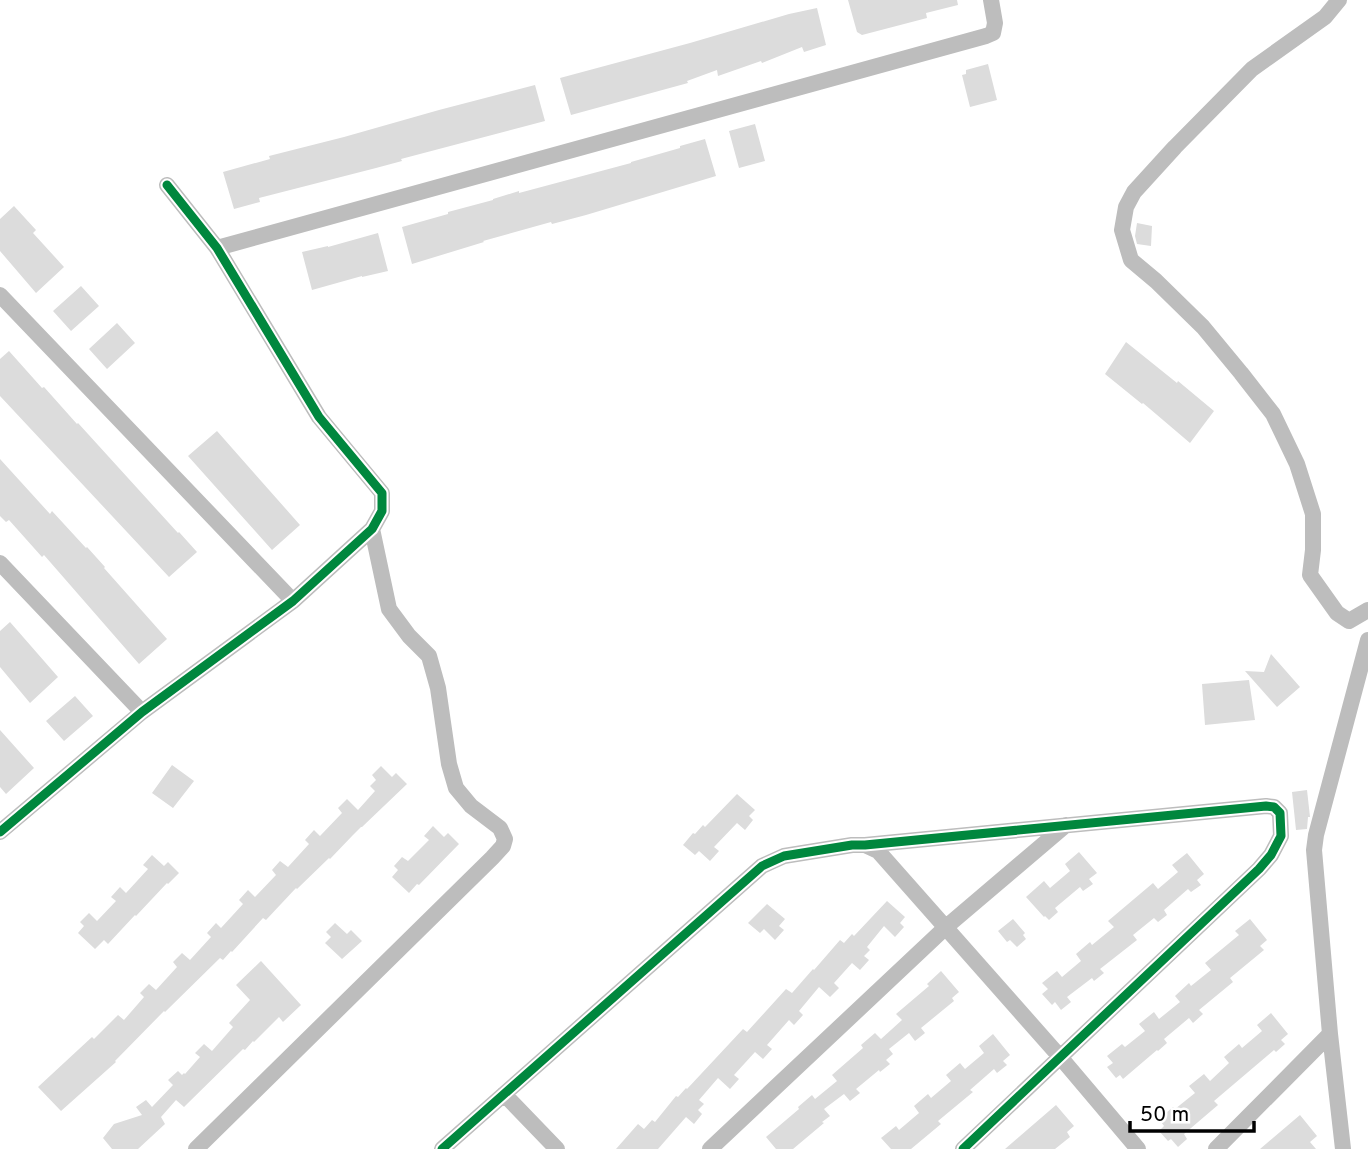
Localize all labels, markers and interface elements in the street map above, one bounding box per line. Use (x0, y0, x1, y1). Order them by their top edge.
scale bar (1130, 1090, 1254, 1134)
text: 50 m (1140, 1102, 1189, 1129)

